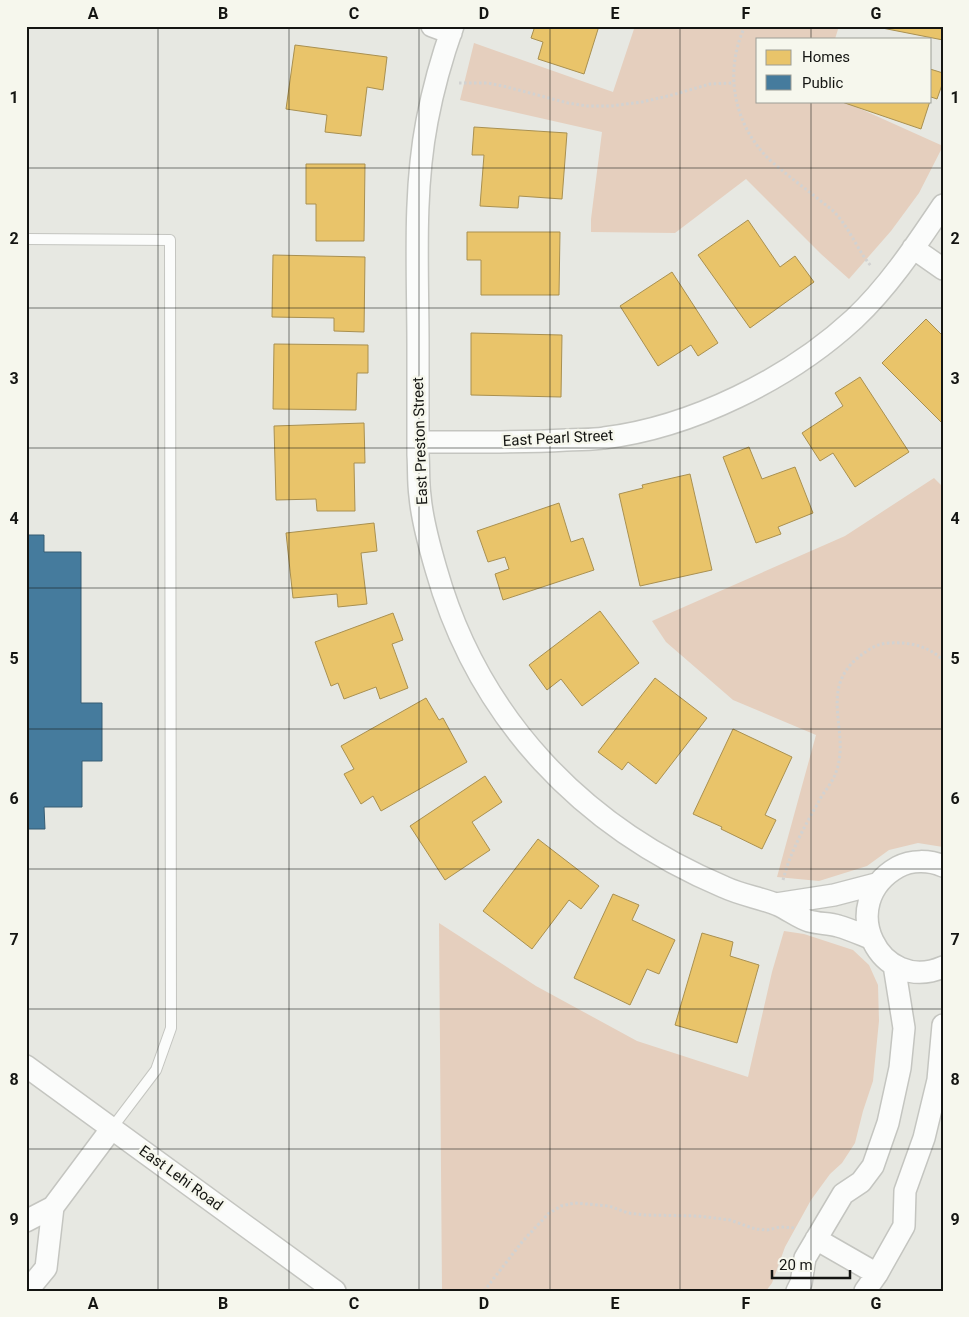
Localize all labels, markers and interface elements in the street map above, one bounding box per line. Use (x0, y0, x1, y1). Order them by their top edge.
text: A (88, 4, 99, 23)
text: B (218, 4, 228, 23)
text: C (349, 4, 359, 23)
text: D (479, 4, 489, 23)
text: E (611, 4, 620, 23)
text: F (742, 4, 751, 23)
text: G (871, 4, 882, 23)
legend (756, 38, 932, 102)
text: Homes (802, 48, 850, 66)
text: Public (802, 74, 843, 92)
text: 1 (9, 88, 19, 107)
text: 1 (950, 88, 960, 107)
text: 2 (9, 229, 19, 248)
text: 2 (950, 229, 960, 248)
text: 3 (9, 369, 19, 388)
text: 3 (950, 369, 960, 388)
street label: East Preston Street (409, 377, 431, 505)
street label: East Pearl Street (502, 426, 614, 450)
text: 4 (9, 509, 19, 528)
text: 4 (950, 509, 960, 528)
text: 5 (9, 649, 19, 668)
text: 5 (950, 649, 960, 668)
text: 6 (9, 789, 19, 808)
text: 6 (950, 789, 960, 808)
text: 7 (9, 930, 19, 949)
text: 7 (950, 930, 960, 949)
text: 8 (9, 1070, 19, 1089)
text: 8 (950, 1070, 960, 1089)
street label: East Lehi Road (136, 1142, 226, 1214)
text: 9 (9, 1210, 19, 1229)
text: 9 (950, 1210, 960, 1229)
scale bar (772, 1247, 849, 1279)
text: 20 m (779, 1256, 813, 1274)
text: A (88, 1294, 99, 1313)
text: B (218, 1294, 228, 1313)
text: C (349, 1294, 359, 1313)
text: D (479, 1294, 489, 1313)
text: E (611, 1294, 620, 1313)
text: F (742, 1294, 751, 1313)
text: G (871, 1294, 882, 1313)

